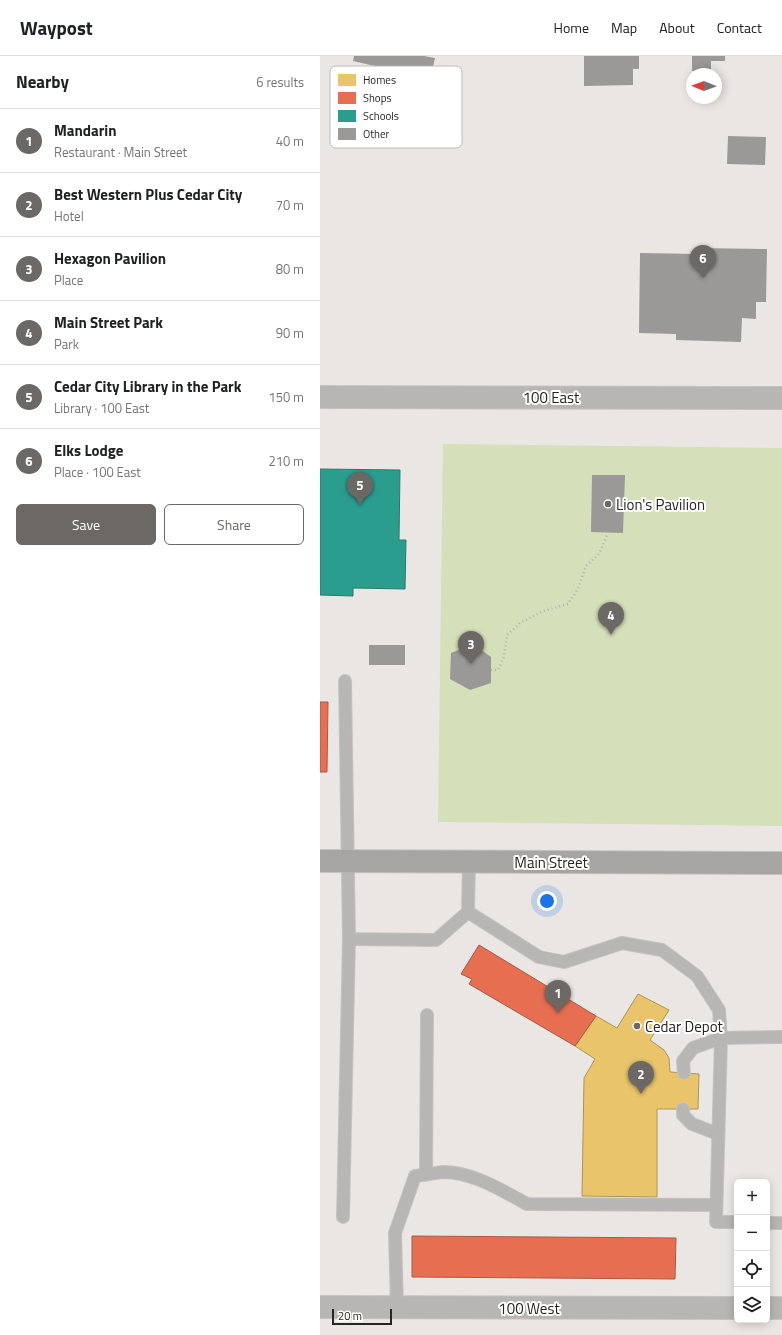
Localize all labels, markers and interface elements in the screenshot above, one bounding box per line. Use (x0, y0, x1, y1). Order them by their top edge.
text: Waypost (20, 13, 93, 42)
text: Home (554, 17, 589, 38)
text: Map (611, 17, 637, 38)
text: About (659, 17, 695, 38)
text: Contact (717, 17, 762, 38)
legend (330, 66, 462, 148)
north arrow (686, 68, 722, 104)
text: Nearby (16, 69, 69, 95)
text: 6 results (256, 72, 304, 92)
text: Homes (363, 72, 396, 88)
text: Shops (363, 90, 392, 106)
text: Schools (363, 108, 399, 124)
text: Mandarin (54, 119, 116, 142)
text: Other (363, 126, 390, 142)
text: 1 (25, 131, 33, 151)
text: 40 m (276, 131, 304, 151)
text: Restaurant · Main Street (54, 142, 187, 162)
text: Best Western Plus Cedar City (54, 183, 242, 206)
text: 2 (25, 195, 33, 215)
text: 70 m (276, 195, 304, 215)
text: Hotel (54, 206, 84, 226)
pin: 6 (690, 245, 716, 278)
text: Hexagon Pavilion (54, 247, 166, 270)
text: 3 (25, 259, 33, 279)
text: 80 m (276, 259, 304, 279)
text: Place (54, 270, 83, 290)
text: Main Street Park (54, 311, 163, 334)
text: 4 (25, 323, 33, 343)
text: 90 m (276, 323, 304, 343)
text: Park (54, 334, 79, 354)
text: Cedar City Library in the Park (54, 375, 241, 398)
street label: 100 East (523, 386, 580, 409)
text: 5 (25, 387, 33, 407)
text: 150 m (268, 387, 304, 407)
text: Library · 100 East (54, 398, 149, 418)
text: Elks Lodge (54, 439, 123, 462)
text: 6 (25, 451, 33, 471)
text: 210 m (268, 451, 304, 471)
text: Place · 100 East (54, 462, 141, 482)
pin: 5 (347, 472, 373, 505)
place label: Lion's Pavilion (616, 493, 705, 516)
marker: Lion's Pavilion (603, 499, 613, 509)
button: Save (16, 504, 156, 545)
button: Share (164, 504, 304, 545)
pin: 4 (598, 602, 624, 635)
pin: 3 (458, 631, 484, 664)
street label: Main Street (514, 851, 588, 874)
your location (537, 891, 557, 911)
pin: 1 (545, 980, 571, 1013)
place label: Cedar Depot (645, 1015, 724, 1038)
marker: Cedar Depot (632, 1021, 642, 1031)
pin: 2 (628, 1061, 654, 1094)
map controls (734, 1179, 770, 1323)
button: + (734, 1179, 770, 1215)
button: − (734, 1215, 770, 1251)
button: locate (734, 1251, 770, 1287)
button: layers (734, 1287, 770, 1323)
street label: 100 West (498, 1297, 560, 1320)
scale bar (332, 1307, 392, 1326)
text: 20 m (338, 1308, 362, 1324)

